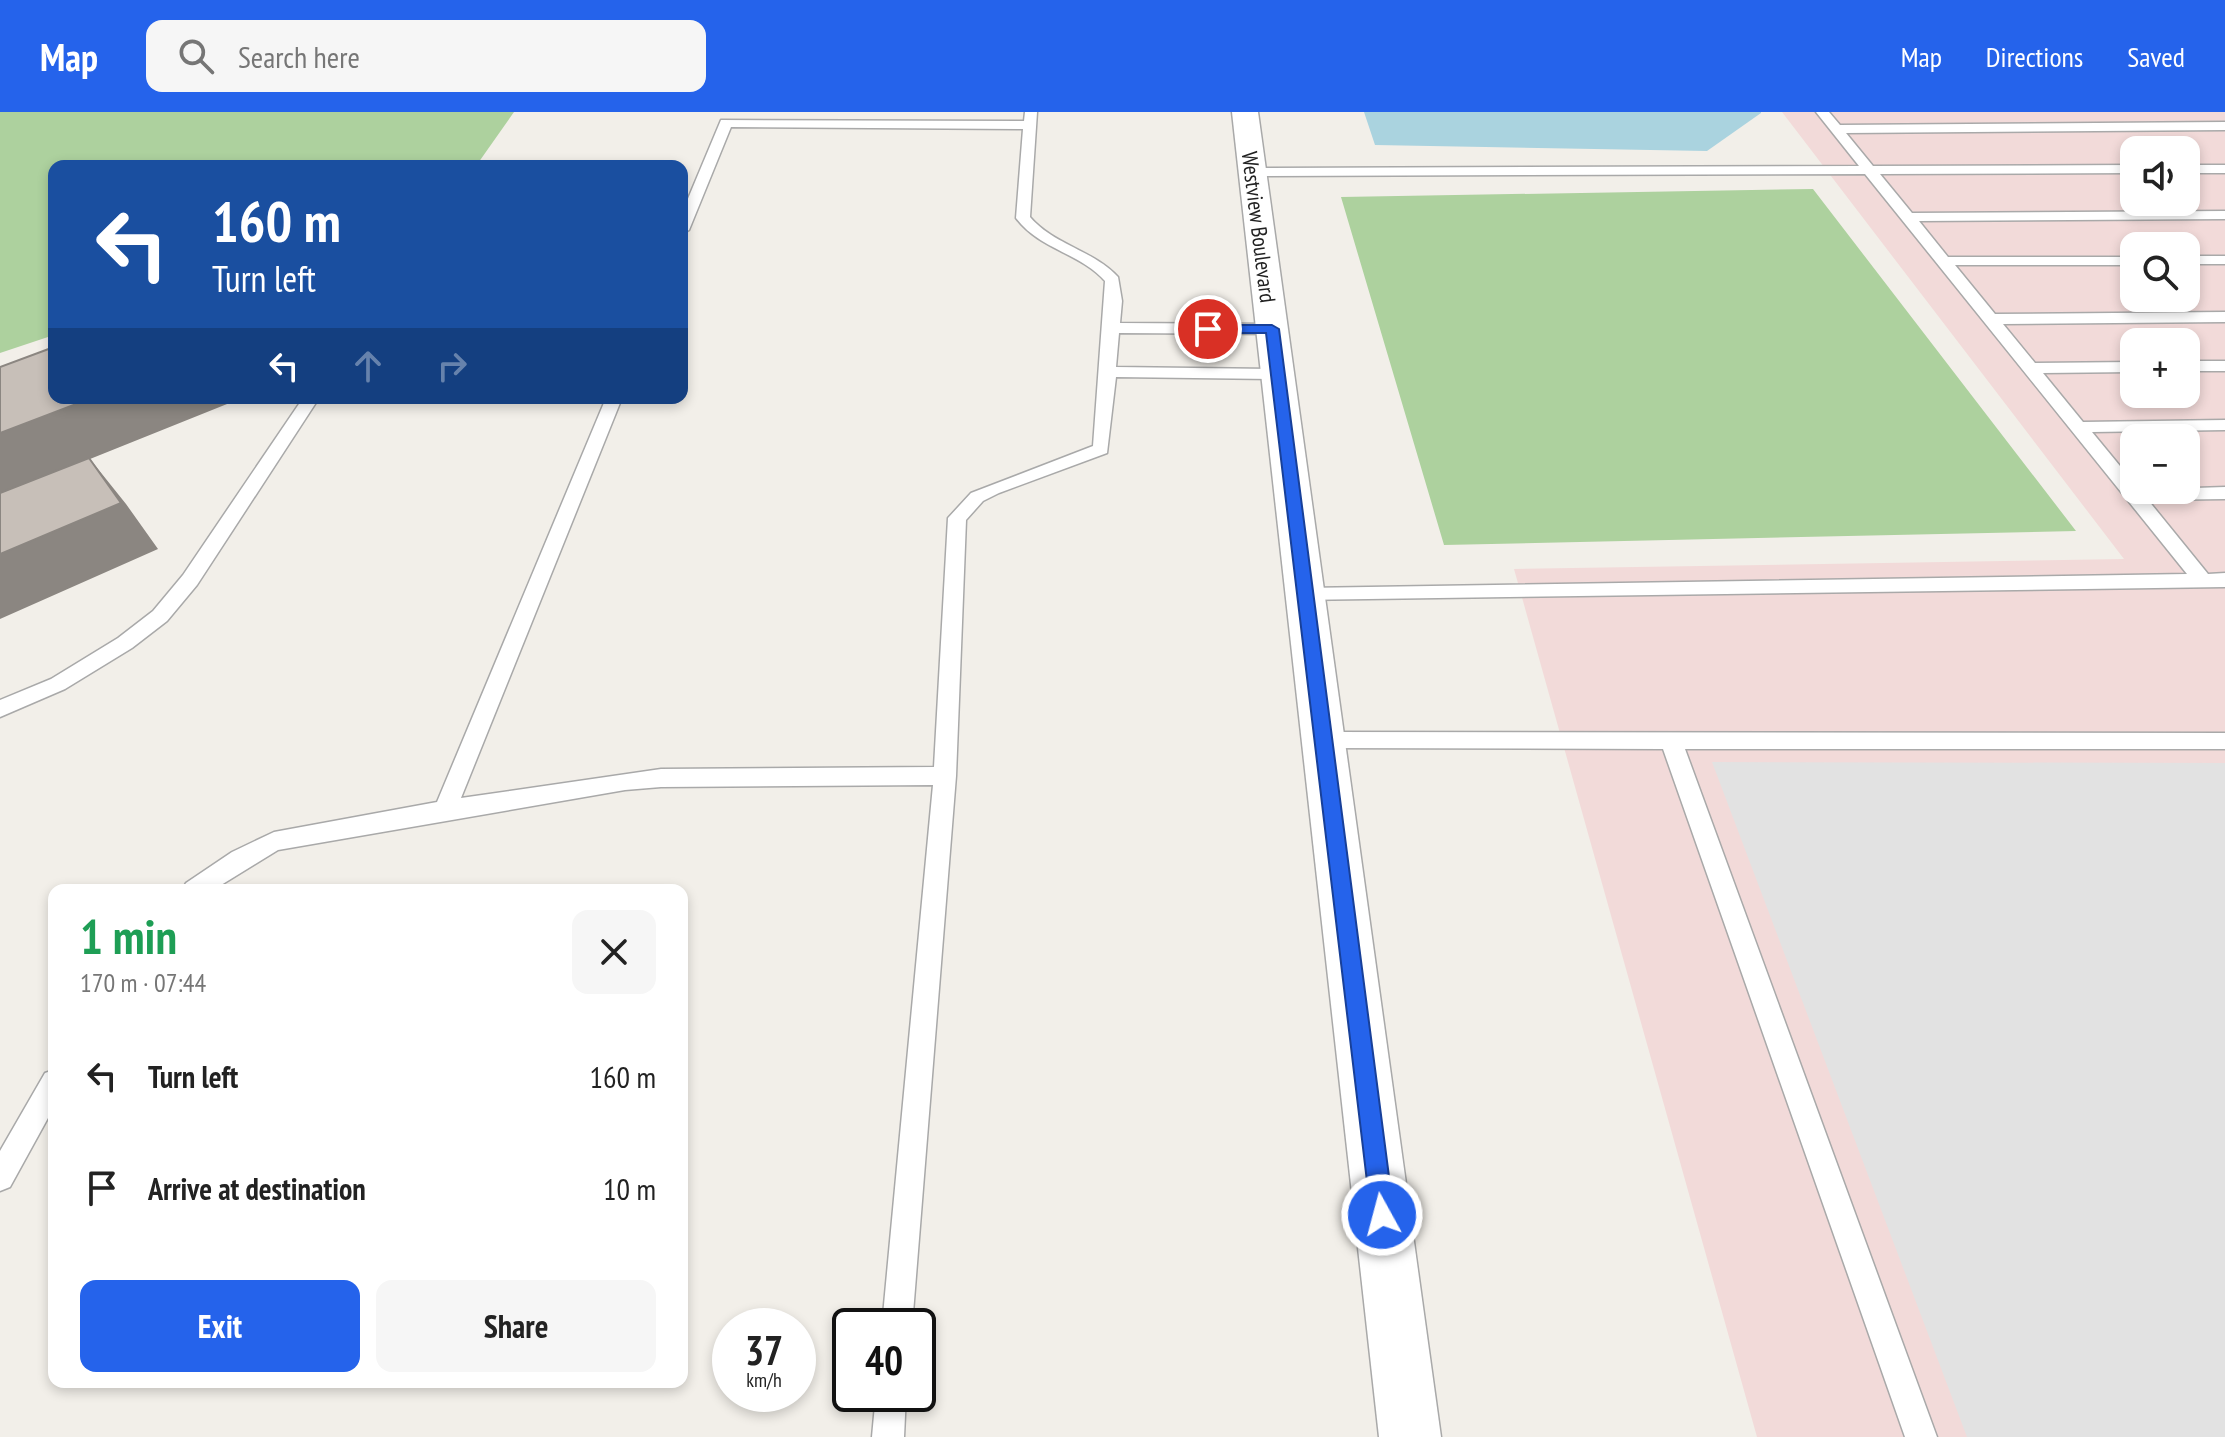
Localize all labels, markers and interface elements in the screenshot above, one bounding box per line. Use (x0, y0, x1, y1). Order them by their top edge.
search box (146, 20, 706, 92)
text: Map (40, 32, 98, 81)
icon: search (174, 34, 218, 78)
text: Search here (238, 37, 360, 76)
text: Map (1901, 38, 1942, 75)
text: Directions (1986, 38, 2083, 75)
text: Saved (2127, 38, 2185, 75)
map controls (2120, 136, 2200, 504)
button: sound (2120, 136, 2200, 216)
street label: Westview Boulevard (1236, 150, 1282, 304)
text: 160 m (212, 185, 341, 257)
icon: left (80, 192, 184, 296)
button: search (2120, 232, 2200, 312)
text: Turn left (212, 255, 316, 302)
pin (1174, 295, 1242, 363)
icon: arrive (1186, 307, 1230, 351)
button: + (2120, 328, 2200, 408)
icon: left (262, 344, 306, 388)
icon: ahead (346, 344, 390, 388)
icon: right (430, 344, 474, 388)
button: − (2120, 424, 2200, 504)
text: 1 min (80, 905, 177, 967)
button: close (572, 910, 656, 994)
text: 170 m · 07:44 (80, 966, 206, 999)
icon: left (80, 1054, 124, 1098)
text: Turn left (148, 1057, 238, 1096)
text: 160 m (590, 1057, 656, 1096)
icon: arrive (80, 1166, 124, 1210)
text: Arrive at destination (148, 1169, 366, 1208)
text: 10 m (603, 1169, 656, 1208)
position arrow (1340, 1173, 1424, 1257)
button: Exit (80, 1280, 360, 1372)
button: Share (376, 1280, 656, 1372)
speed limit sign: 40 (832, 1308, 936, 1412)
text: 37 (745, 1324, 783, 1376)
text: km/h (746, 1367, 782, 1393)

